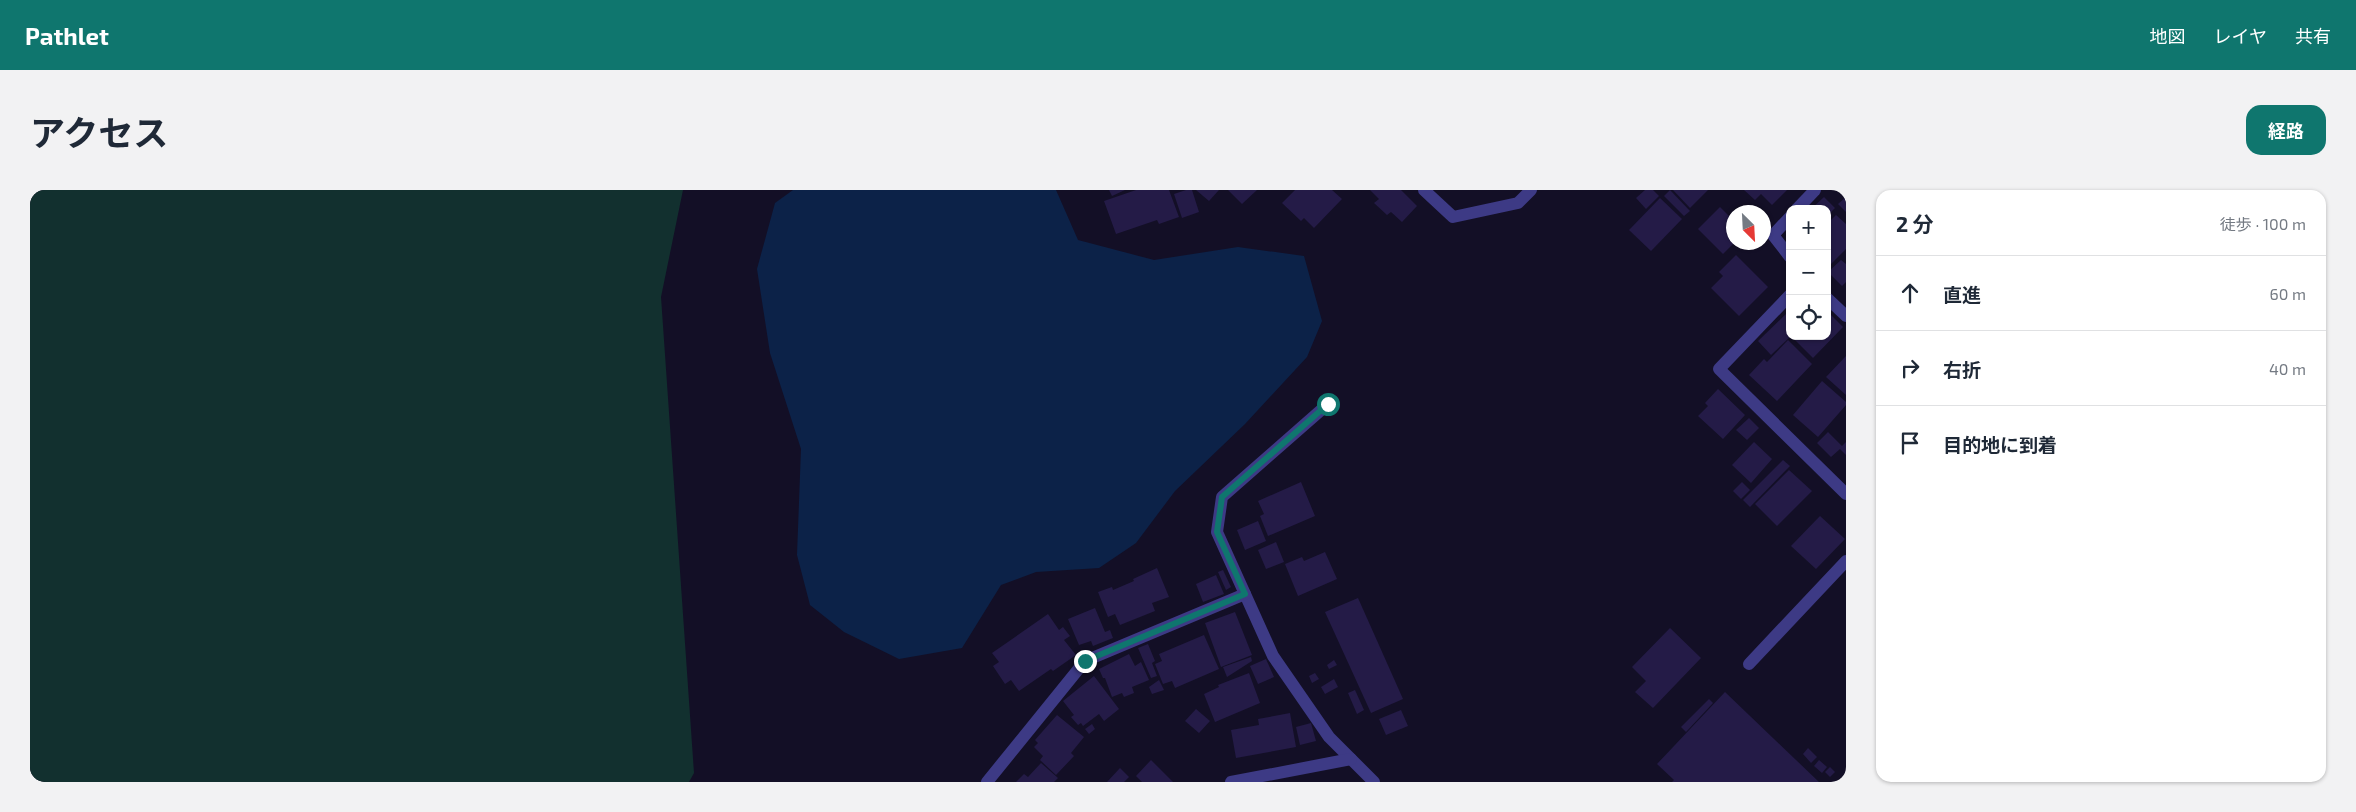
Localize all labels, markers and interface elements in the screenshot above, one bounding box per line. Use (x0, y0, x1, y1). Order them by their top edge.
text: Pathlet (25, 21, 109, 50)
text: 地図 (2150, 25, 2186, 47)
text: レイヤ (2214, 25, 2267, 47)
text: 共有 (2295, 25, 2331, 47)
button: 経路 (2246, 105, 2326, 155)
text: アクセス (30, 111, 168, 153)
north arrow (1726, 205, 1771, 250)
map controls (1786, 205, 1831, 340)
button: + (1786, 205, 1831, 250)
text: 2 分 (1896, 211, 1934, 236)
text: 徒歩 · 100 m (2220, 214, 2306, 233)
button: − (1786, 250, 1831, 295)
icon: ahead (1896, 279, 1924, 307)
text: 直進 (1943, 283, 1981, 306)
text: 60 m (2270, 284, 2306, 303)
button: locate (1786, 295, 1831, 340)
icon: right (1896, 354, 1924, 382)
text: 右折 (1943, 358, 1981, 381)
text: 40 m (2269, 359, 2306, 378)
route start (1317, 393, 1340, 416)
icon: arrive (1896, 429, 1924, 457)
text: 目的地に到着 (1943, 433, 2057, 456)
route end (1074, 650, 1097, 673)

